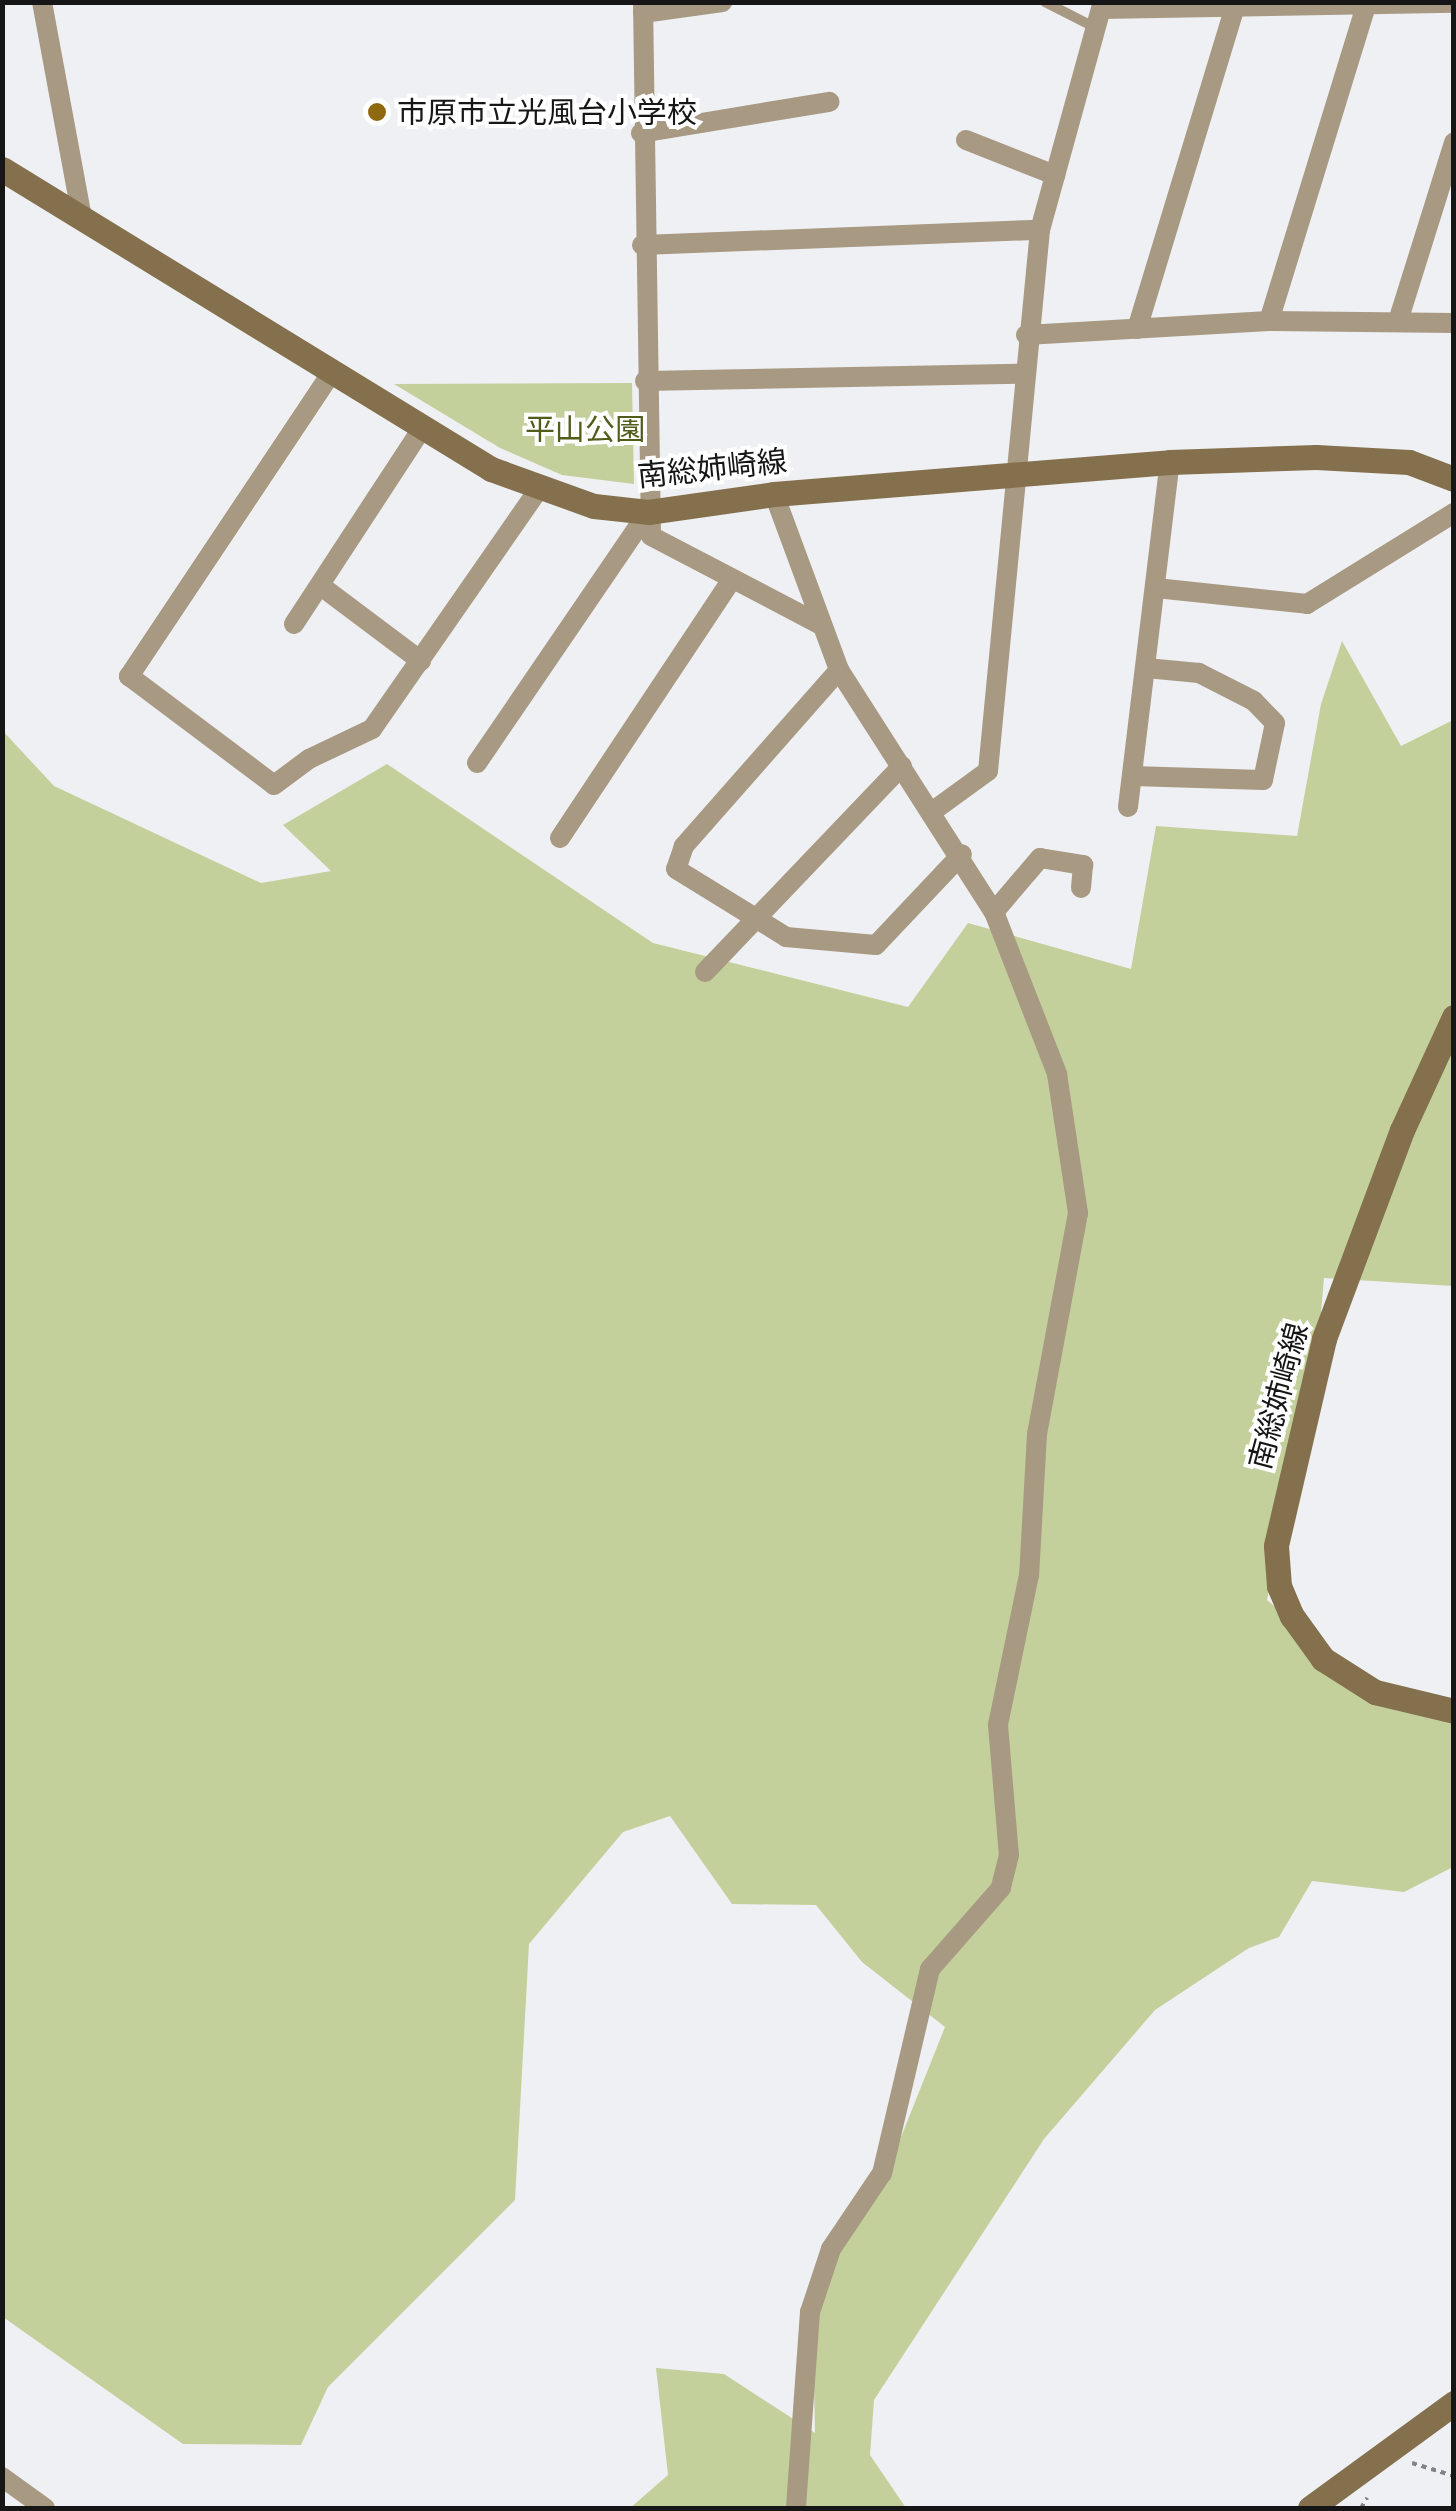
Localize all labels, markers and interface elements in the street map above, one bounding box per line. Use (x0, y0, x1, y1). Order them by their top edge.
place label: 市原市立光風台小学校 (397, 94, 697, 130)
marker: 市原市立光風台小学校 (366, 101, 388, 123)
park label: 平山公園 (525, 411, 645, 447)
street label: 南総姉崎線 (636, 442, 788, 494)
street label: 南総姉崎線 (1241, 1319, 1315, 1473)

